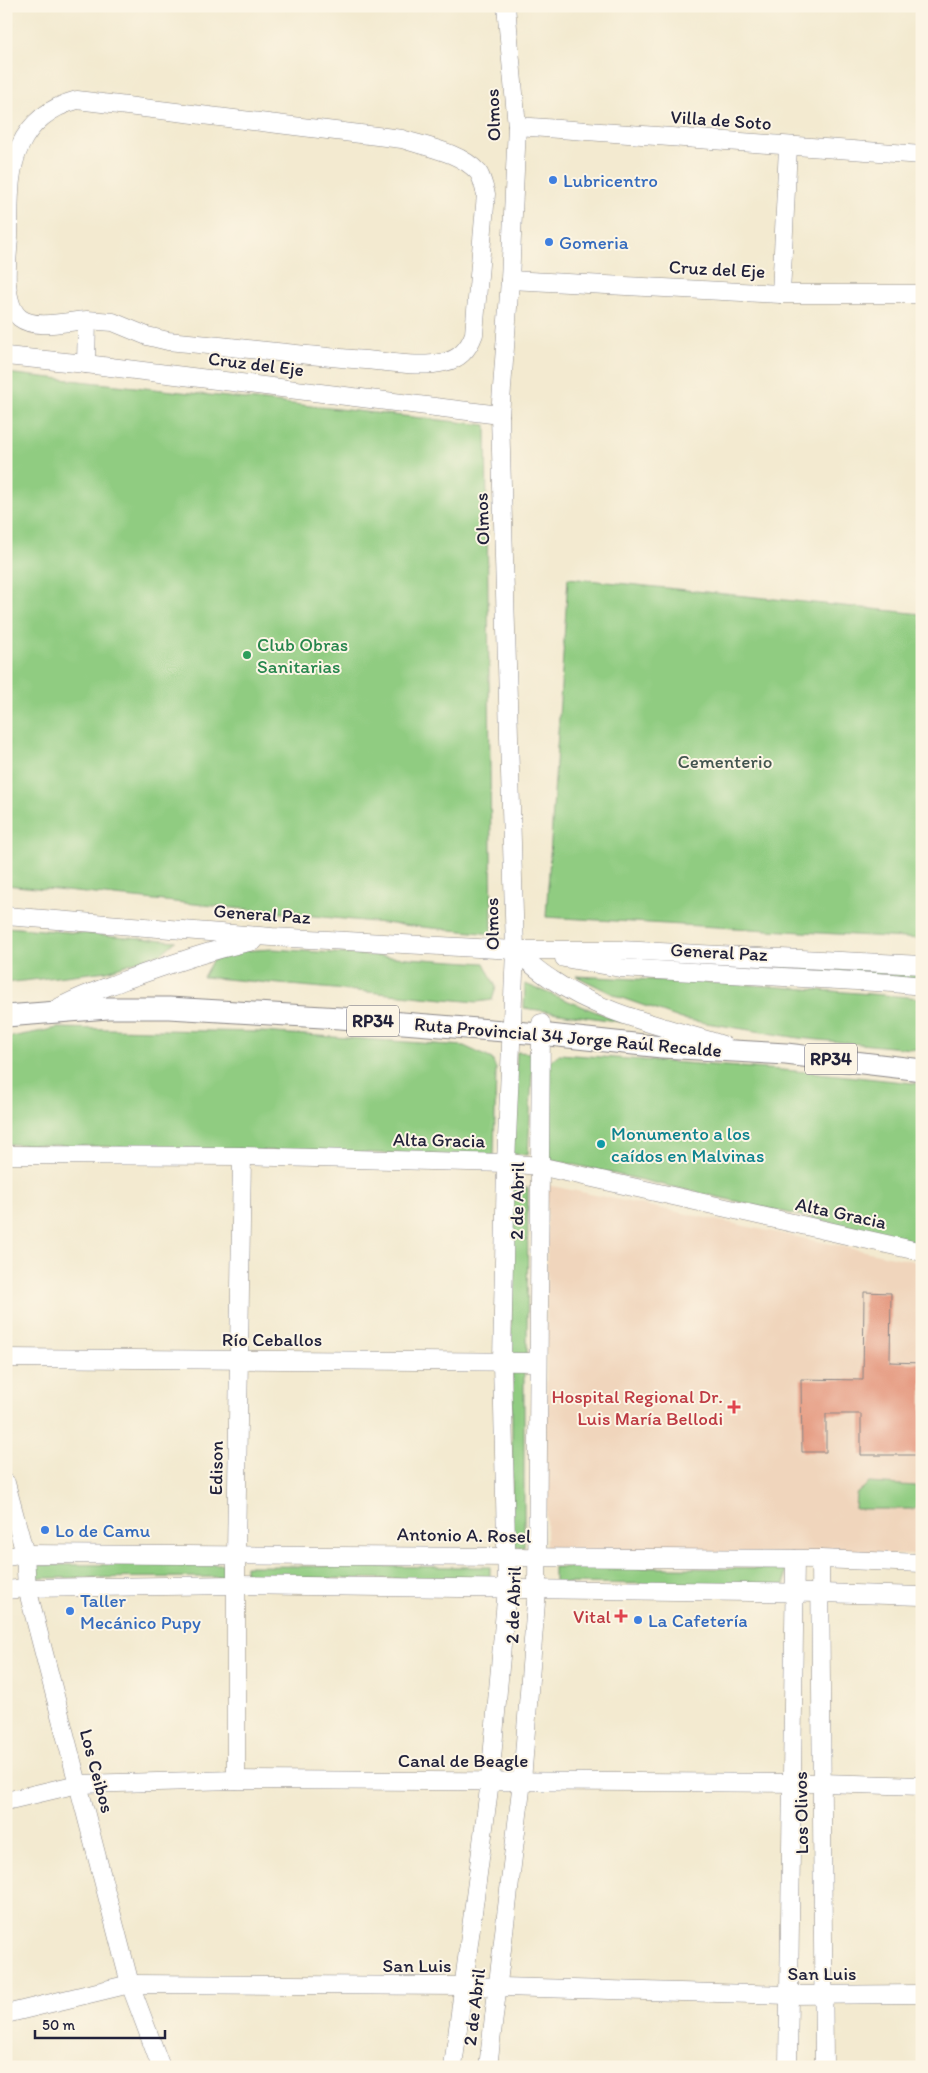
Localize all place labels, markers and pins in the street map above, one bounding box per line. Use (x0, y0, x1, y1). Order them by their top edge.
place label: Lubricentro (563, 169, 658, 192)
marker: Lubricentro (547, 174, 559, 186)
place label: Gomeria (559, 231, 629, 254)
marker: Gomeria (543, 236, 555, 248)
place label: Club Obras Sanitarias (257, 633, 348, 678)
marker: Club Obras Sanitarias (241, 649, 253, 661)
place label: Monumento a los caídos en Malvinas (611, 1122, 764, 1167)
marker: Monumento a los caídos en Malvinas (595, 1138, 607, 1150)
place label: Hospital Regional Dr. Luis María Bellodi (551, 1385, 723, 1430)
marker: Hospital Regional Dr. Luis María Bellodi (727, 1400, 741, 1414)
place label: Lo de Camu (55, 1519, 151, 1542)
marker: Lo de Camu (39, 1524, 51, 1536)
place label: Taller Mecánico Pupy (80, 1589, 201, 1634)
marker: Taller Mecánico Pupy (64, 1605, 76, 1617)
place label: Vital (573, 1605, 612, 1628)
place label: La Cafetería (648, 1609, 748, 1632)
marker: Vital (615, 1610, 627, 1622)
marker: La Cafetería (632, 1614, 644, 1626)

